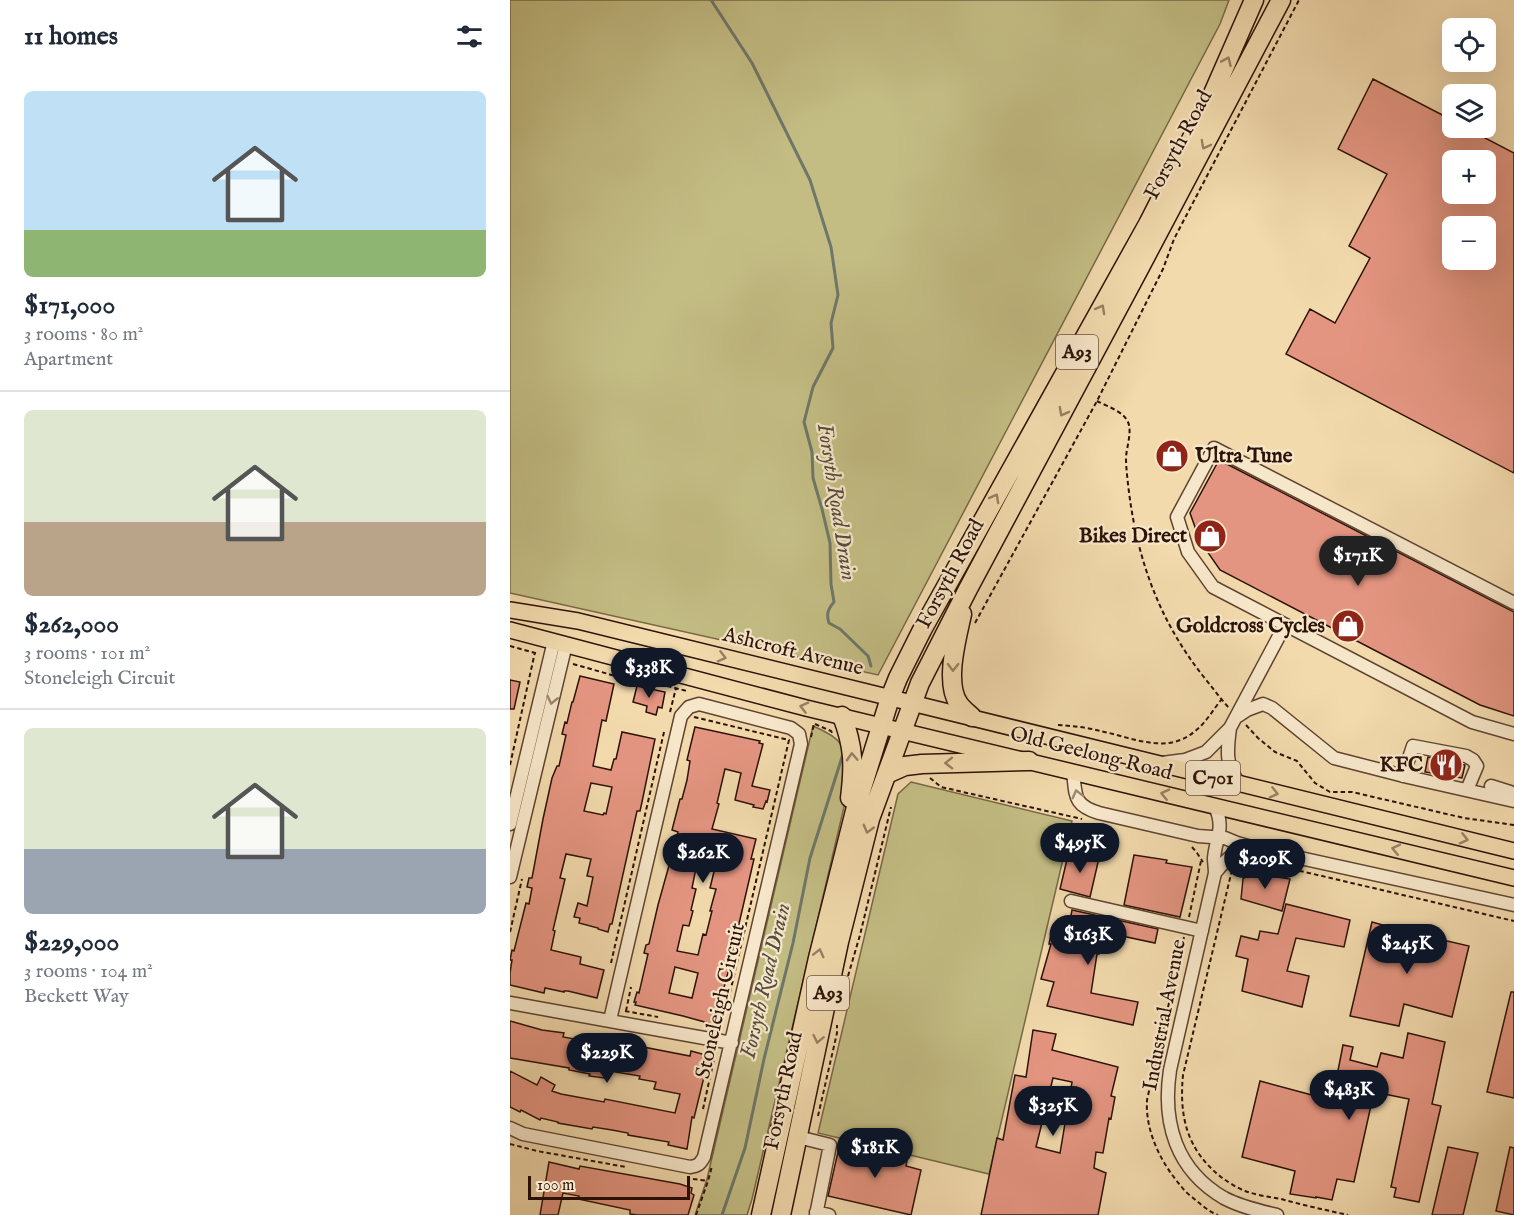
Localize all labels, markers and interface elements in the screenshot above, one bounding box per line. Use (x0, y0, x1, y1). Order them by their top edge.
map controls (1442, 18, 1496, 270)
button: locate (1442, 18, 1496, 72)
text: 11 homes (24, 20, 118, 53)
icon: filters (453, 20, 486, 53)
one-way arrow (1220, 56, 1232, 67)
button: layers (1442, 84, 1496, 138)
street label: Forsyth Road (1139, 85, 1220, 204)
icon: home (201, 130, 309, 238)
one-way arrow (1201, 138, 1212, 149)
button: + (1442, 150, 1496, 204)
button: − (1442, 216, 1496, 270)
text: $171,000 (24, 289, 115, 322)
one-way arrow (1094, 305, 1105, 316)
text: 3 rooms · 80 m² (24, 322, 143, 347)
road number: A93 (1056, 335, 1098, 369)
text: Apartment (24, 347, 113, 372)
one-way arrow (1059, 406, 1070, 416)
water label: Forsyth Road Drain (810, 421, 862, 583)
shop icon: Ultra Tune (1154, 438, 1190, 474)
place label: Ultra Tune (1194, 443, 1293, 470)
icon: home (201, 449, 309, 557)
one-way arrow (988, 494, 999, 504)
street label: Forsyth Road (911, 514, 992, 633)
shop icon: Bikes Direct (1192, 518, 1228, 554)
place label: Bikes Direct (1079, 523, 1188, 550)
pin: $171K (1316, 536, 1400, 587)
text: $171K (1333, 543, 1383, 568)
text: $262,000 (24, 608, 119, 641)
shop icon: Goldcross Cycles (1330, 608, 1366, 644)
place label: Goldcross Cycles (1176, 613, 1325, 640)
street label: Ashcroft Avenue (719, 621, 867, 683)
text: 3 rooms · 101 m² (24, 641, 150, 666)
pin: $338K (607, 648, 691, 699)
one-way arrow (717, 650, 727, 663)
text: $338K (625, 655, 673, 680)
one-way arrow (947, 662, 959, 671)
text: Stoneleigh Circuit (24, 666, 175, 691)
one-way arrow (546, 695, 559, 705)
one-way arrow (799, 701, 809, 714)
street label: Old Geelong Road (1007, 721, 1176, 787)
restaurant icon: KFC (1428, 747, 1464, 783)
one-way arrow (846, 752, 859, 761)
place label: KFC (1379, 752, 1423, 779)
one-way arrow (945, 757, 954, 769)
road number: C701 (1186, 761, 1240, 795)
icon: home (201, 767, 309, 875)
one-way arrow (1269, 785, 1279, 798)
one-way arrow (1072, 789, 1085, 799)
one-way arrow (1161, 789, 1171, 802)
pin: $495K (1038, 823, 1122, 874)
one-way arrow (862, 824, 875, 834)
text: $495K (1054, 830, 1106, 855)
one-way arrow (1459, 831, 1469, 844)
pin: $262K (661, 833, 745, 884)
pin: $209K (1223, 839, 1307, 890)
text: $262K (677, 840, 729, 865)
one-way arrow (1391, 844, 1401, 857)
text: $209K (1238, 846, 1292, 871)
water label: Forsyth Road Drain (734, 900, 798, 1062)
pin: $163K (1046, 915, 1130, 966)
street label: Stoneleigh Circuit (690, 921, 752, 1081)
text: $163K (1064, 922, 1112, 947)
pin: $245K (1365, 924, 1449, 975)
text: $229,000 (24, 926, 119, 959)
text: $245K (1381, 931, 1433, 956)
street label: Industrial Avenue (1137, 937, 1193, 1093)
one-way arrow (812, 948, 825, 958)
text: 3 rooms · 104 m² (24, 959, 153, 984)
road number: A93 (807, 976, 849, 1010)
text: Beckett Way (24, 984, 129, 1009)
street label: Forsyth Road (758, 1029, 810, 1153)
pin: $229K (565, 1033, 649, 1084)
one-way arrow (812, 1034, 825, 1044)
text: $229K (580, 1040, 634, 1065)
pin: $483K (1307, 1070, 1391, 1121)
text: $483K (1324, 1077, 1374, 1102)
pin: $325K (1011, 1086, 1095, 1137)
text: $325K (1028, 1093, 1078, 1118)
pin: $181K (833, 1128, 917, 1179)
text: $181K (851, 1135, 899, 1160)
scale bar (528, 1173, 690, 1200)
text: 100 m (537, 1176, 574, 1196)

